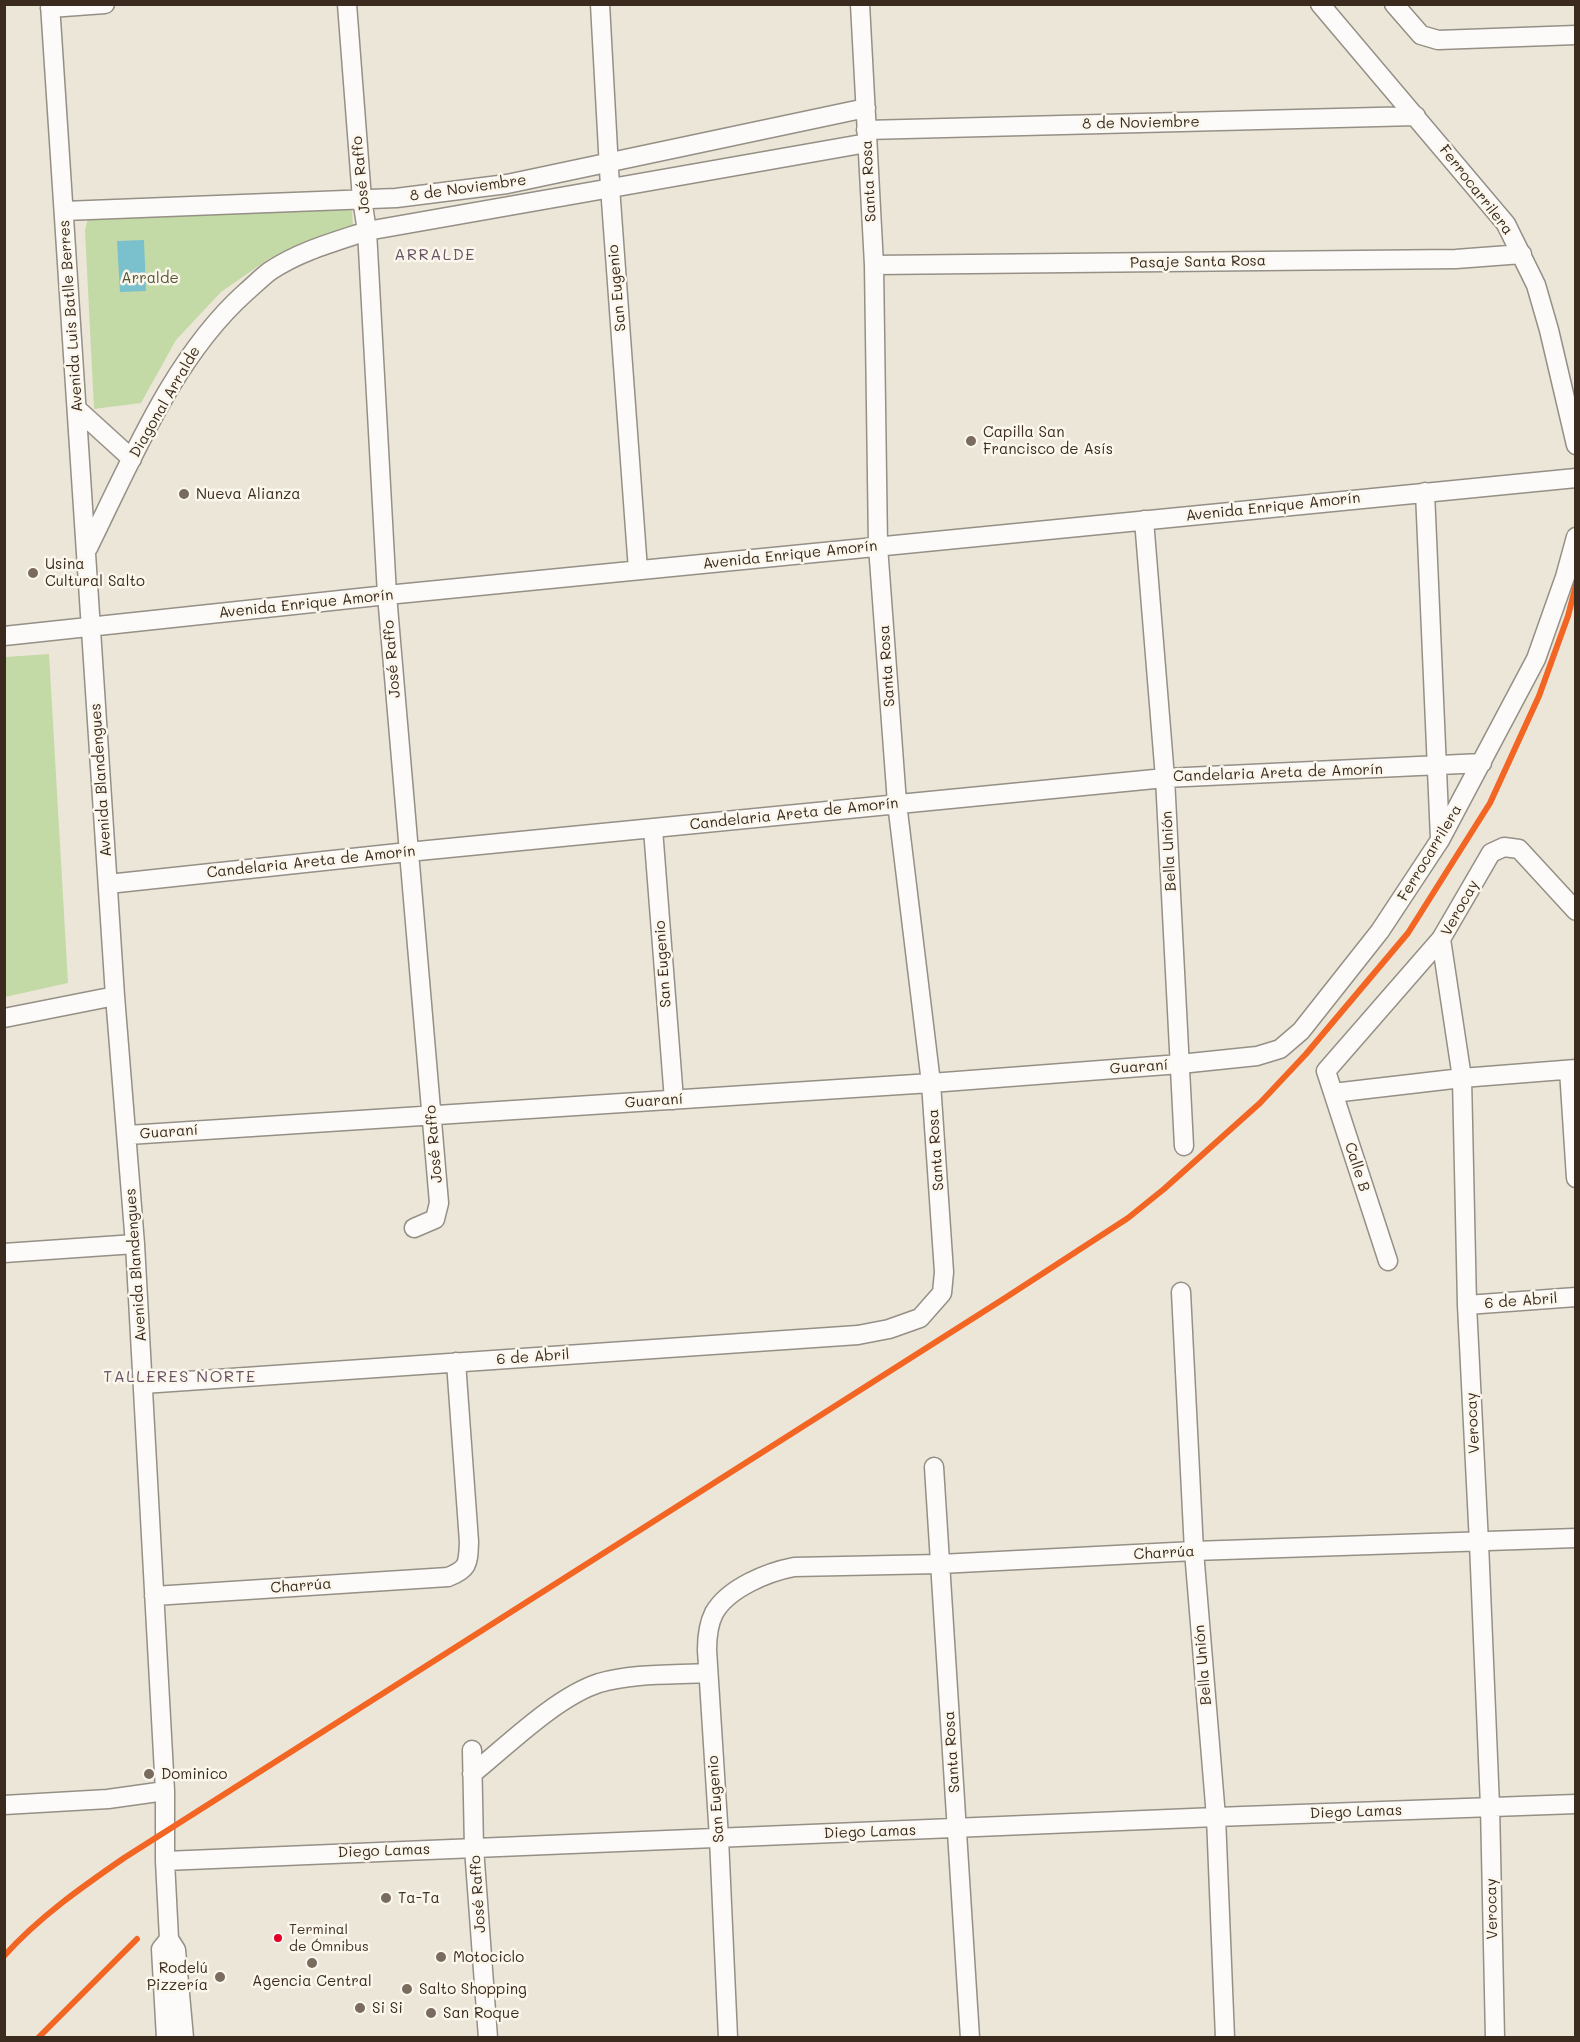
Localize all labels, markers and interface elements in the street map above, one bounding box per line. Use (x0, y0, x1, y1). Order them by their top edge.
street label: 8 de Noviembre (1082, 113, 1200, 133)
street label: José Raffo (348, 135, 374, 215)
street label: Santa Rosa (858, 140, 880, 222)
street label: Ferrocarrilera (1435, 141, 1517, 239)
street label: 8 de Noviembre (409, 171, 527, 205)
street label: Avenida Luis Batlle Berres (55, 219, 87, 413)
street label: San Eugenio (604, 244, 630, 332)
district label: ARRALDE (394, 245, 476, 265)
street label: Pasaje Santa Rosa (1130, 252, 1266, 272)
park label: Arralde (121, 269, 179, 287)
street label: Diagonal Arralde (126, 343, 204, 461)
place label: Capilla San Francisco de Asís (983, 423, 1113, 458)
marker: Capilla San Francisco de Asís (964, 434, 978, 448)
place label: Nueva Alianza (196, 485, 301, 503)
marker: Nueva Alianza (177, 487, 191, 501)
street label: Avenida Enrique Amorín (1185, 489, 1361, 525)
street label: Avenida Enrique Amorín (702, 537, 878, 573)
place label: Usina Cultural Salto (45, 555, 145, 590)
marker: Usina Cultural Salto (26, 566, 40, 580)
street label: Avenida Enrique Amorín (218, 586, 394, 622)
street label: José Raffo (380, 619, 404, 699)
street label: Santa Rosa (875, 624, 899, 708)
street label: Avenida Blandengues (87, 703, 115, 857)
street label: Candelaria Areta de Amorín (1173, 760, 1383, 786)
street label: Candelaria Areta de Amorín (689, 794, 899, 834)
street label: Ferrocarrilera (1394, 801, 1466, 905)
street label: Bella Unión (1158, 810, 1180, 892)
street label: Candelaria Areta de Amorín (206, 842, 416, 882)
street label: Verocay (1437, 877, 1483, 939)
street label: San Eugenio (651, 920, 675, 1008)
street label: Guaraní (1109, 1056, 1169, 1078)
street label: Guaraní (624, 1090, 684, 1112)
street label: José Raffo (422, 1104, 446, 1184)
street label: Santa Rosa (924, 1108, 948, 1192)
street label: Guaraní (139, 1121, 199, 1143)
street label: Calle B (1341, 1140, 1373, 1194)
street label: Avenida Blandengues (122, 1188, 150, 1342)
street label: 6 de Abril (1484, 1289, 1558, 1313)
street label: 6 de Abril (496, 1345, 570, 1369)
district label: TALLERES NORTE (103, 1367, 257, 1387)
street label: Verocay (1462, 1392, 1484, 1454)
street label: Charrúa (1133, 1542, 1195, 1564)
street label: Charrúa (270, 1575, 332, 1597)
street label: Bella Unión (1191, 1624, 1215, 1706)
street label: Santa Rosa (940, 1710, 964, 1794)
street label: San Eugenio (704, 1755, 728, 1843)
place label: Dominico (161, 1765, 227, 1783)
marker: Dominico (142, 1767, 156, 1781)
street label: Diego Lamas (1310, 1801, 1402, 1823)
street label: Diego Lamas (824, 1821, 916, 1843)
street label: Diego Lamas (338, 1840, 430, 1862)
street label: José Raffo (466, 1854, 490, 1934)
street label: Verocay (1482, 1878, 1502, 1940)
place label: Ta-Ta (398, 1889, 440, 1907)
marker: Ta-Ta (379, 1891, 393, 1905)
place label: Terminal de Ómnibus (289, 1922, 369, 1954)
marker: Terminal de Ómnibus (272, 1932, 284, 1944)
place label: Motociclo (453, 1948, 524, 1966)
marker: Motociclo (434, 1950, 448, 1964)
marker: Agencia Central (305, 1956, 319, 1970)
place label: Rodelú Pizzería (147, 1959, 208, 1994)
marker: Rodelú Pizzería (213, 1970, 227, 1984)
place label: Agencia Central (252, 1972, 372, 1990)
place label: Salto Shopping (419, 1980, 527, 1998)
marker: Salto Shopping (400, 1982, 414, 1996)
place label: Si Si (372, 1999, 403, 2017)
marker: Si Si (353, 2001, 367, 2015)
place label: San Roque (443, 2004, 520, 2022)
marker: San Roque (424, 2006, 438, 2020)

